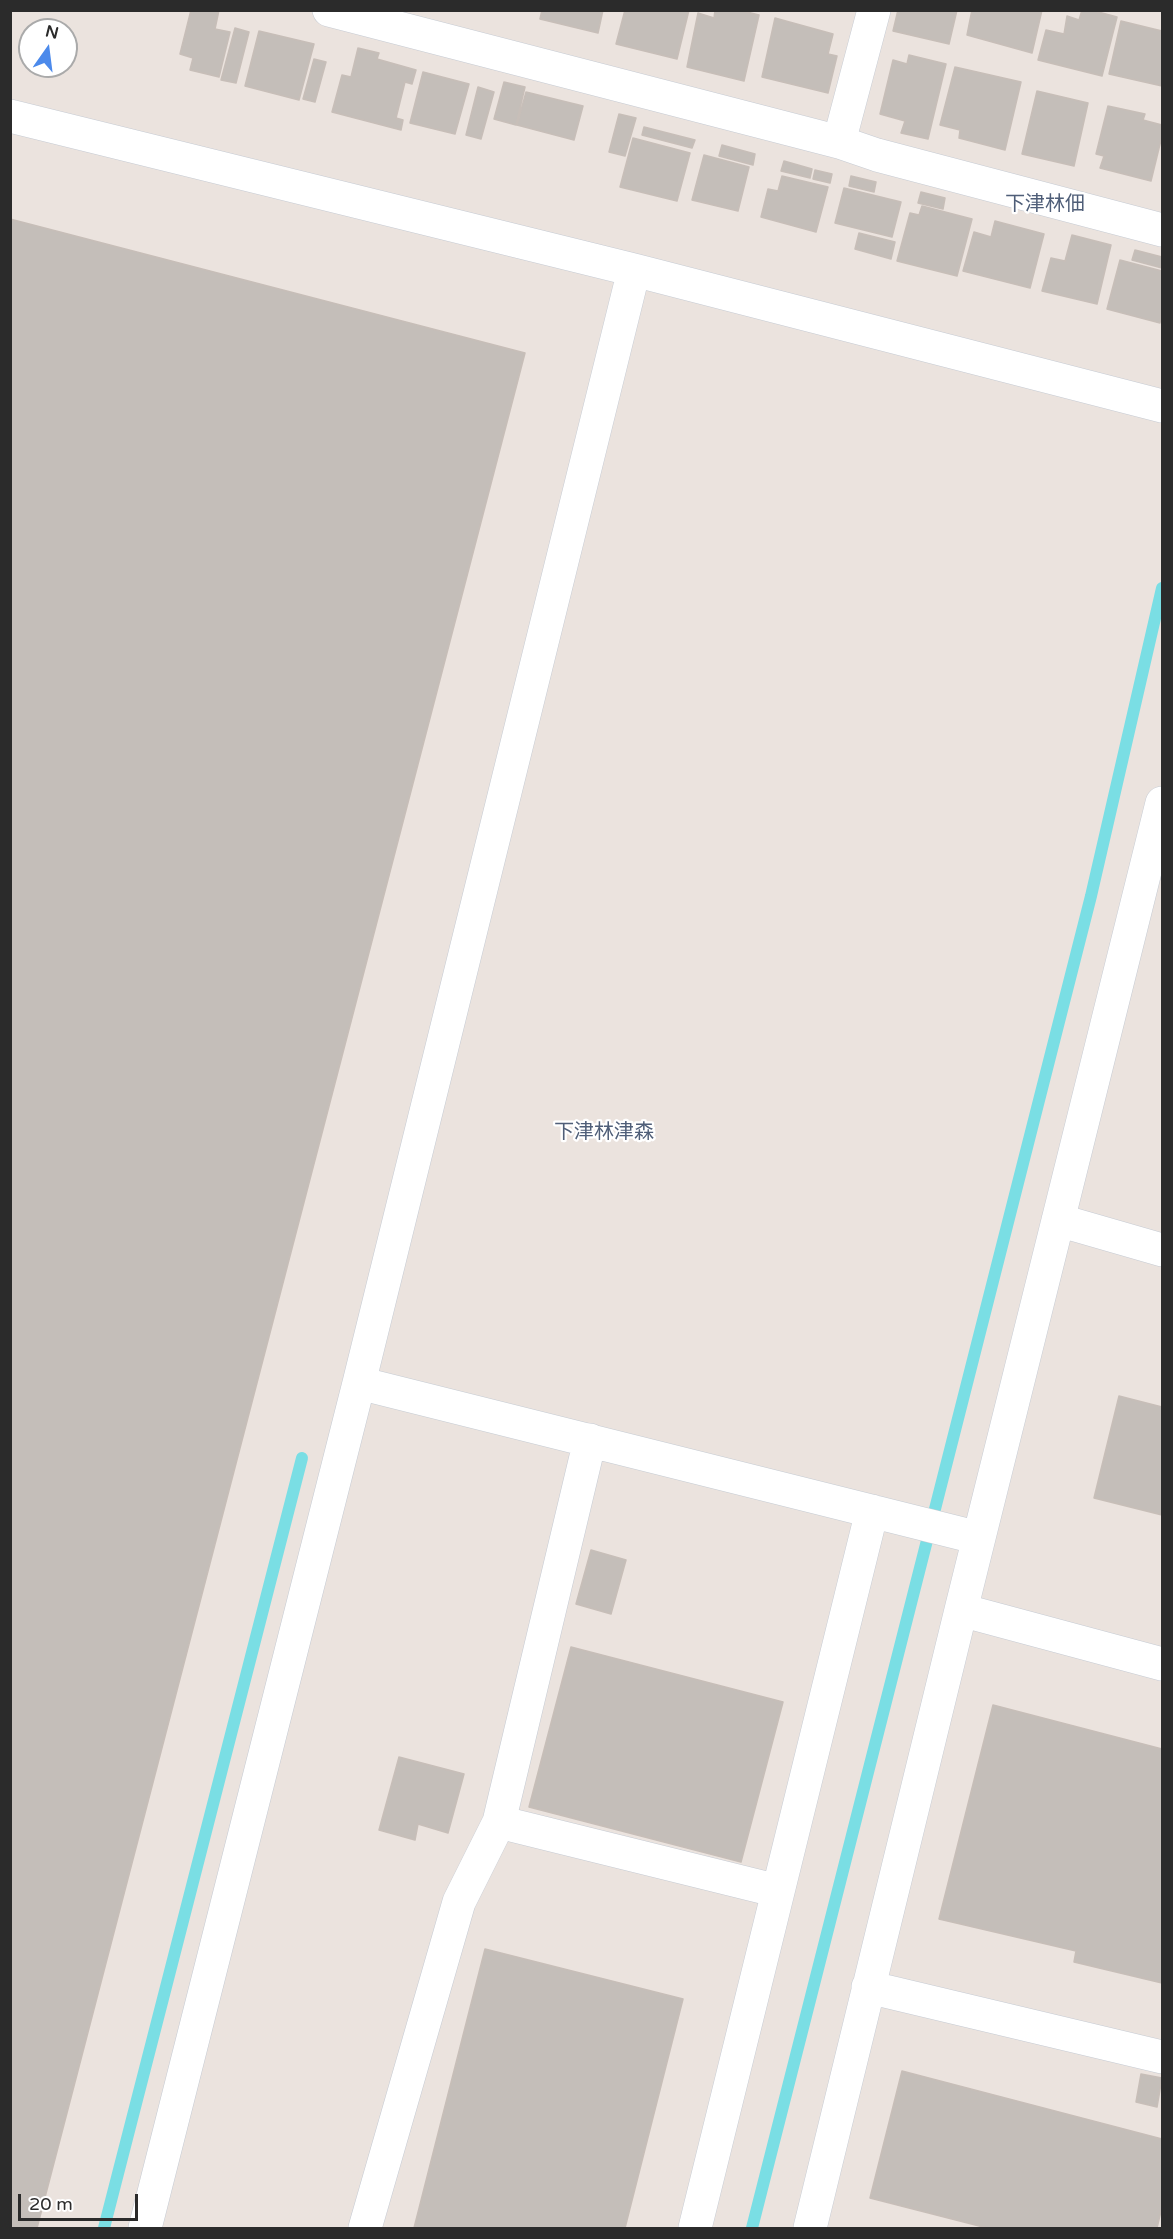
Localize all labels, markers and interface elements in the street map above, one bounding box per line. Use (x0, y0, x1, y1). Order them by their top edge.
north arrow (18, 18, 78, 78)
text: N (43, 21, 61, 44)
district label: 下津林佃 (1005, 193, 1085, 217)
district label: 下津林津森 (554, 1121, 654, 1145)
scale bar (21, 2182, 141, 2220)
text: 20 m (29, 2193, 73, 2215)

